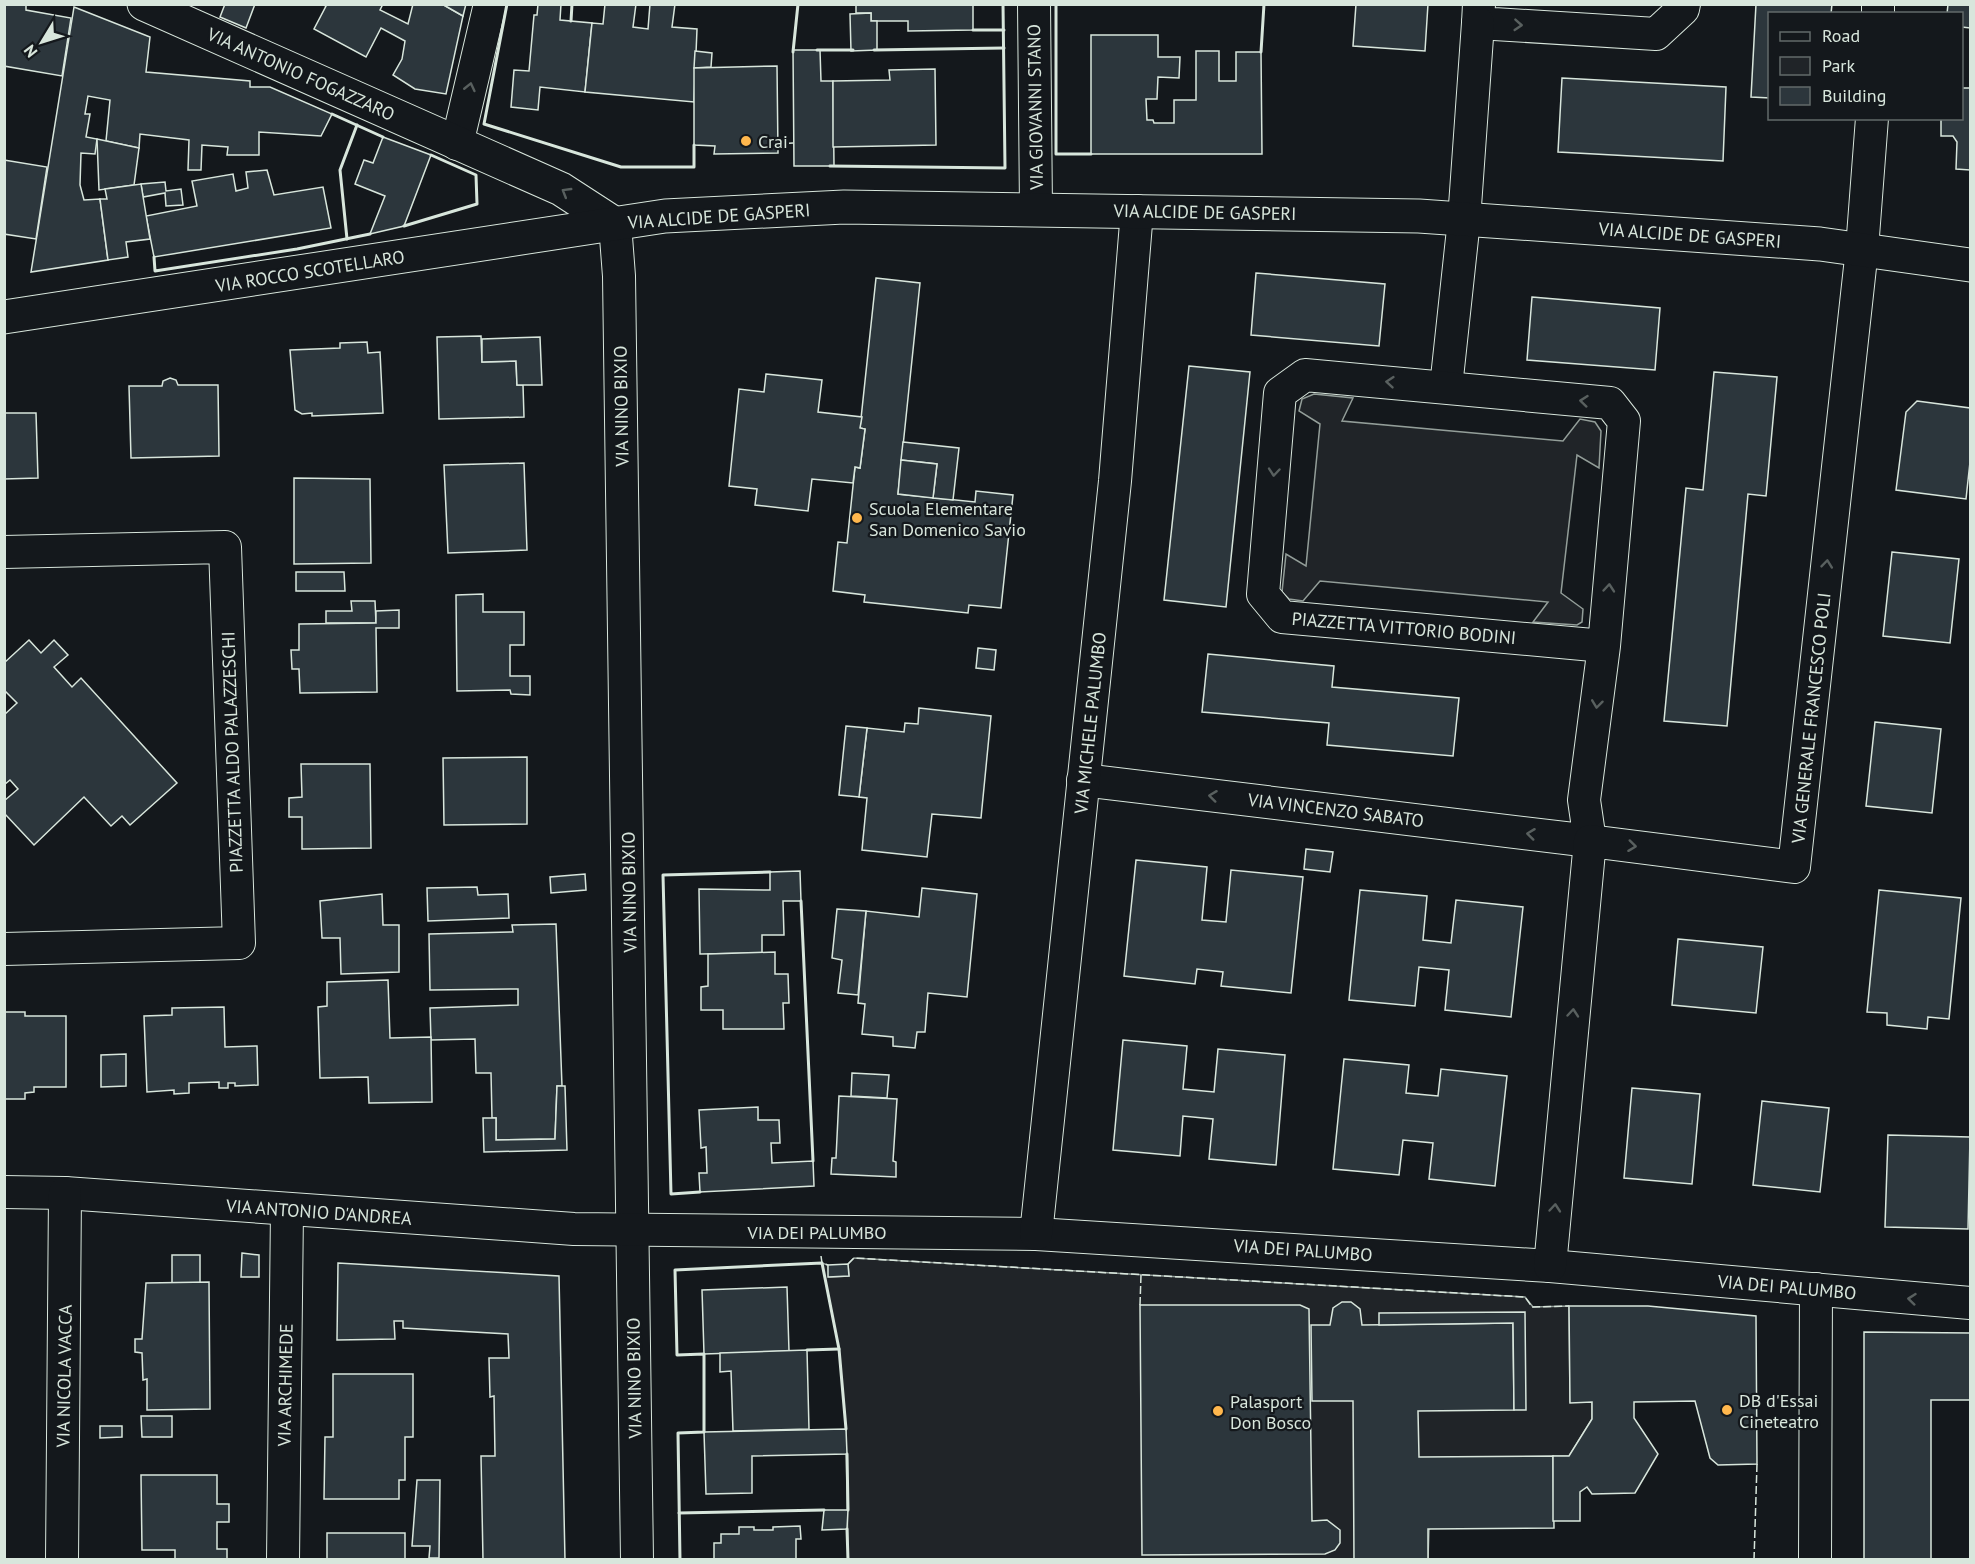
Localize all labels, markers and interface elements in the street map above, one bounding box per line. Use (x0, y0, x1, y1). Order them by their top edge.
north arrow (12, 12, 72, 72)
legend (1768, 12, 1963, 120)
one-way arrow (1514, 18, 1523, 31)
street label: VIA ANTONIO FOGAZZARO (203, 22, 398, 126)
street label: VIA GIOVANNI STANO (1022, 24, 1048, 191)
text: Road (1822, 24, 1860, 47)
text: N (19, 41, 41, 62)
text: Park (1822, 54, 1855, 77)
one-way arrow (463, 82, 476, 92)
text: Building (1822, 84, 1886, 107)
place label: Crai (758, 130, 788, 153)
marker: Crai (739, 134, 753, 148)
one-way arrow (562, 188, 572, 200)
street label: VIA ALCIDE DE GASPERI (626, 198, 811, 234)
street label: VIA ALCIDE DE GASPERI (1112, 199, 1297, 225)
street label: VIA ALCIDE DE GASPERI (1597, 217, 1782, 253)
street label: VIA ROCCO SCOTELLARO (213, 245, 406, 297)
street label: VIA NINO BIXIO (608, 345, 634, 468)
one-way arrow (1385, 376, 1395, 389)
one-way arrow (1580, 395, 1589, 408)
one-way arrow (1268, 467, 1281, 476)
place label: Scuola Elementare San Domenico Savio (869, 497, 1026, 541)
marker: Scuola Elementare San Domenico Savio (850, 511, 864, 525)
one-way arrow (1821, 560, 1833, 569)
one-way arrow (1602, 583, 1615, 592)
street label: VIA GENERALE FRANCESCO POLI (1786, 591, 1836, 846)
street label: PIAZZETTA VITTORIO BODINI (1291, 607, 1517, 649)
street label: PIAZZETTA ALDO PALAZZESCHI (216, 631, 248, 873)
street label: VIA MICHELE PALUMBO (1069, 631, 1111, 816)
one-way arrow (1591, 699, 1603, 709)
street label: VIA VINCENZO SABATO (1246, 788, 1425, 832)
one-way arrow (1208, 790, 1217, 802)
one-way arrow (1527, 828, 1536, 841)
street label: VIA NINO BIXIO (616, 831, 642, 954)
one-way arrow (1627, 839, 1636, 852)
one-way arrow (1566, 1009, 1579, 1018)
street label: VIA ANTONIO D'ANDREA (224, 1194, 413, 1230)
one-way arrow (1548, 1203, 1561, 1212)
street label: VIA DEI PALUMBO (746, 1221, 887, 1244)
street label: VIA DEI PALUMBO (1232, 1234, 1373, 1266)
street label: VIA DEI PALUMBO (1716, 1269, 1857, 1305)
one-way arrow (1908, 1293, 1917, 1306)
street label: VIA NICOLA VACCA (51, 1304, 77, 1449)
street label: VIA NINO BIXIO (621, 1317, 647, 1440)
street label: VIA ARCHIMEDE (272, 1323, 298, 1448)
place label: DB d'Essai Cineteatro (1739, 1389, 1819, 1433)
place label: Palasport Don Bosco (1230, 1390, 1311, 1434)
marker: DB d'Essai Cineteatro (1720, 1403, 1734, 1417)
marker: Palasport Don Bosco (1211, 1404, 1225, 1418)

